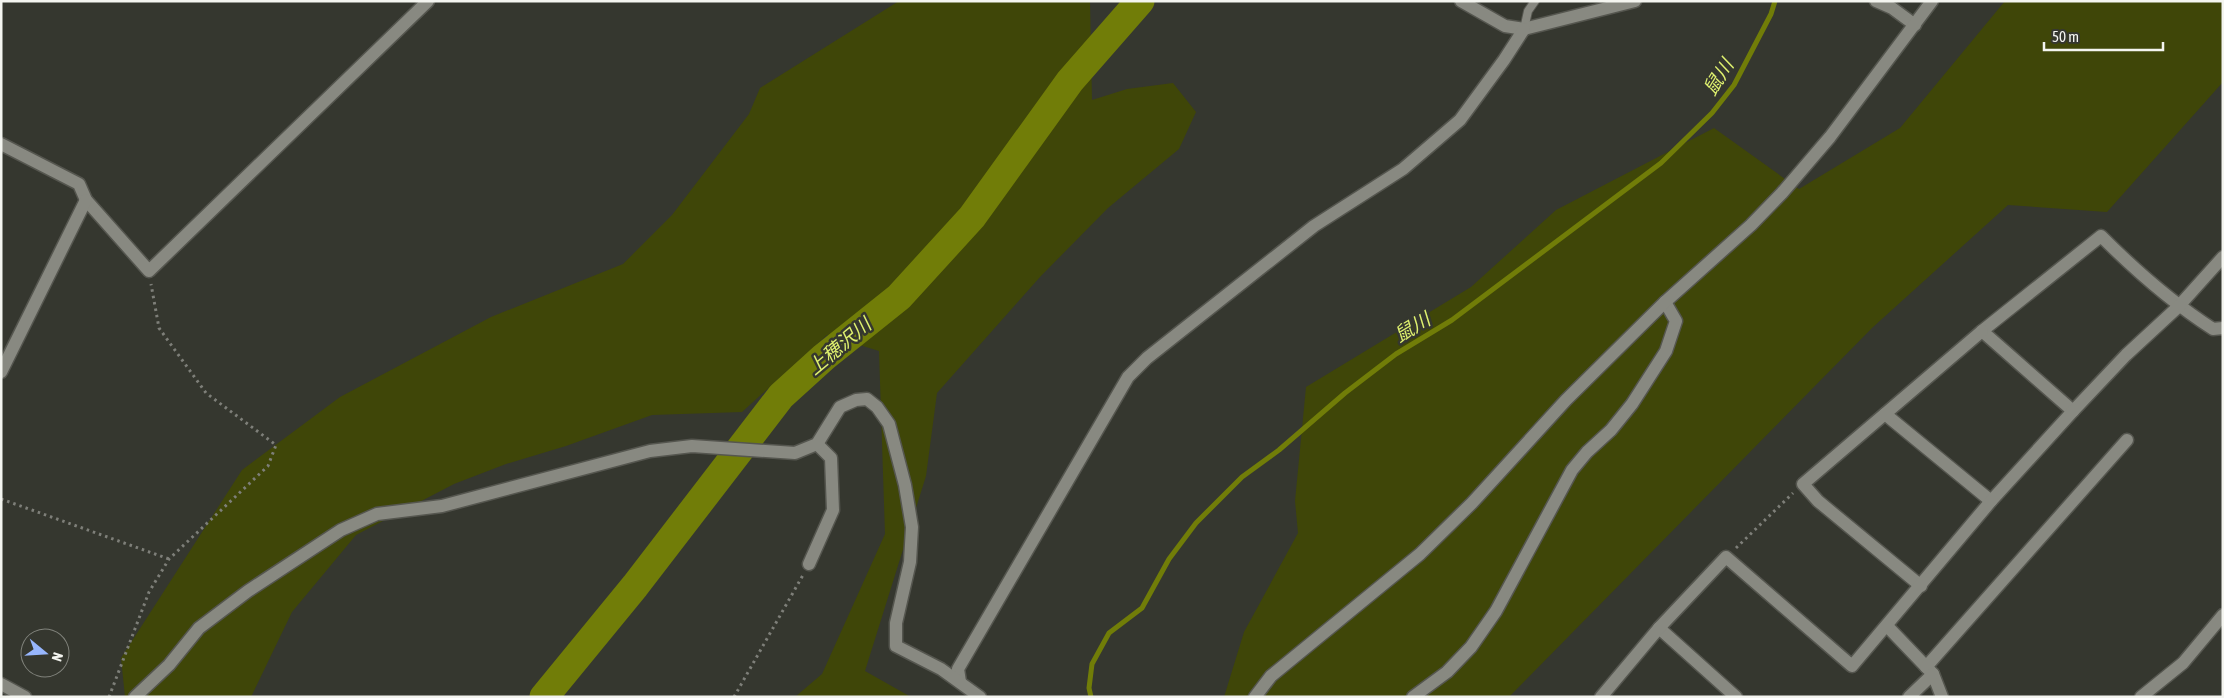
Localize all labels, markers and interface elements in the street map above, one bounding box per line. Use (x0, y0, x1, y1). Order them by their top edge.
scale bar (2044, 20, 2163, 52)
text: 50 m (2052, 28, 2079, 45)
water label: 鼠川 (1699, 53, 1738, 99)
water label: 鼠川 (1390, 307, 1436, 346)
water label: 上穂沢川 (803, 312, 877, 379)
north arrow (20, 628, 70, 678)
text: N (48, 651, 66, 663)

